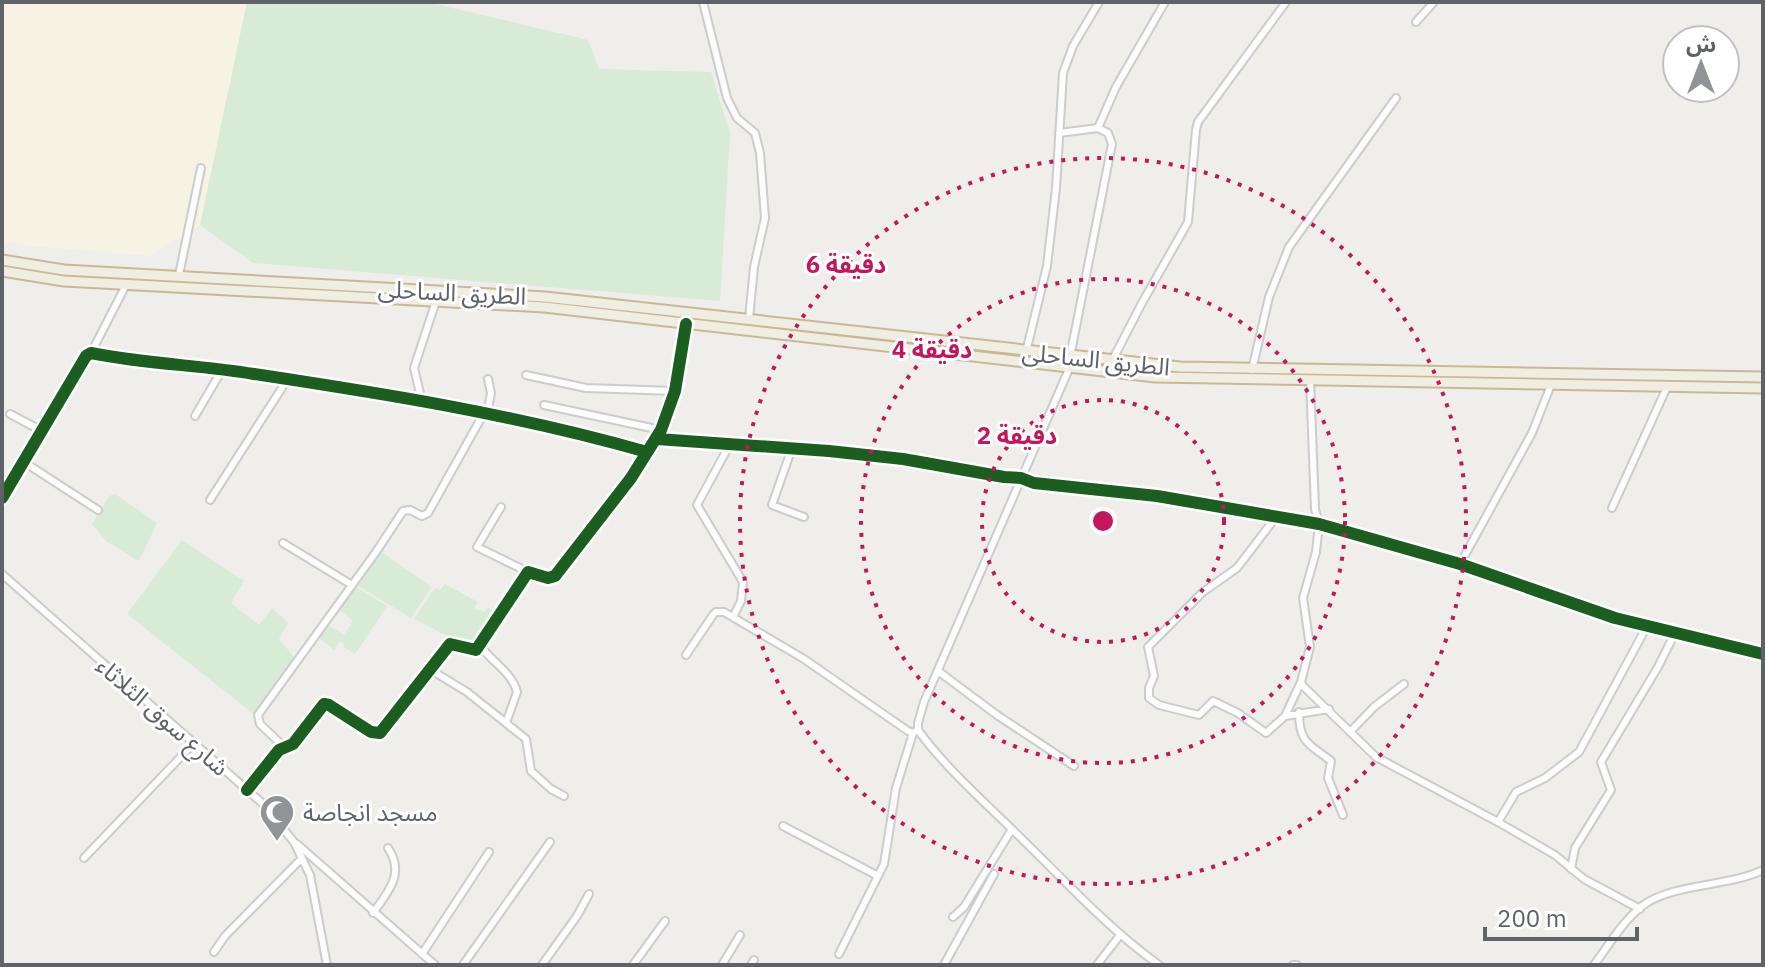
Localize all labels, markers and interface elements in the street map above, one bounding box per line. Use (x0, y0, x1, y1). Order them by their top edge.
north arrow (1661, 24, 1741, 104)
text: ش (1686, 29, 1716, 58)
text: 6 دقيقة (806, 248, 886, 280)
street label: الطريق الساحلى (377, 272, 527, 312)
text: 4 دقيقة (892, 333, 972, 365)
street label: الطريق الساحلى (1021, 335, 1171, 383)
text: 2 دقيقة (977, 419, 1057, 451)
centre of rings (1089, 507, 1117, 535)
street label: شارع سوق الثلاثاء (88, 649, 236, 784)
mosque icon: مسجد انجاصة (258, 793, 296, 843)
place label: مسجد انجاصة (303, 796, 438, 828)
scale bar (1485, 891, 1637, 941)
text: 200 m (1497, 902, 1567, 934)

